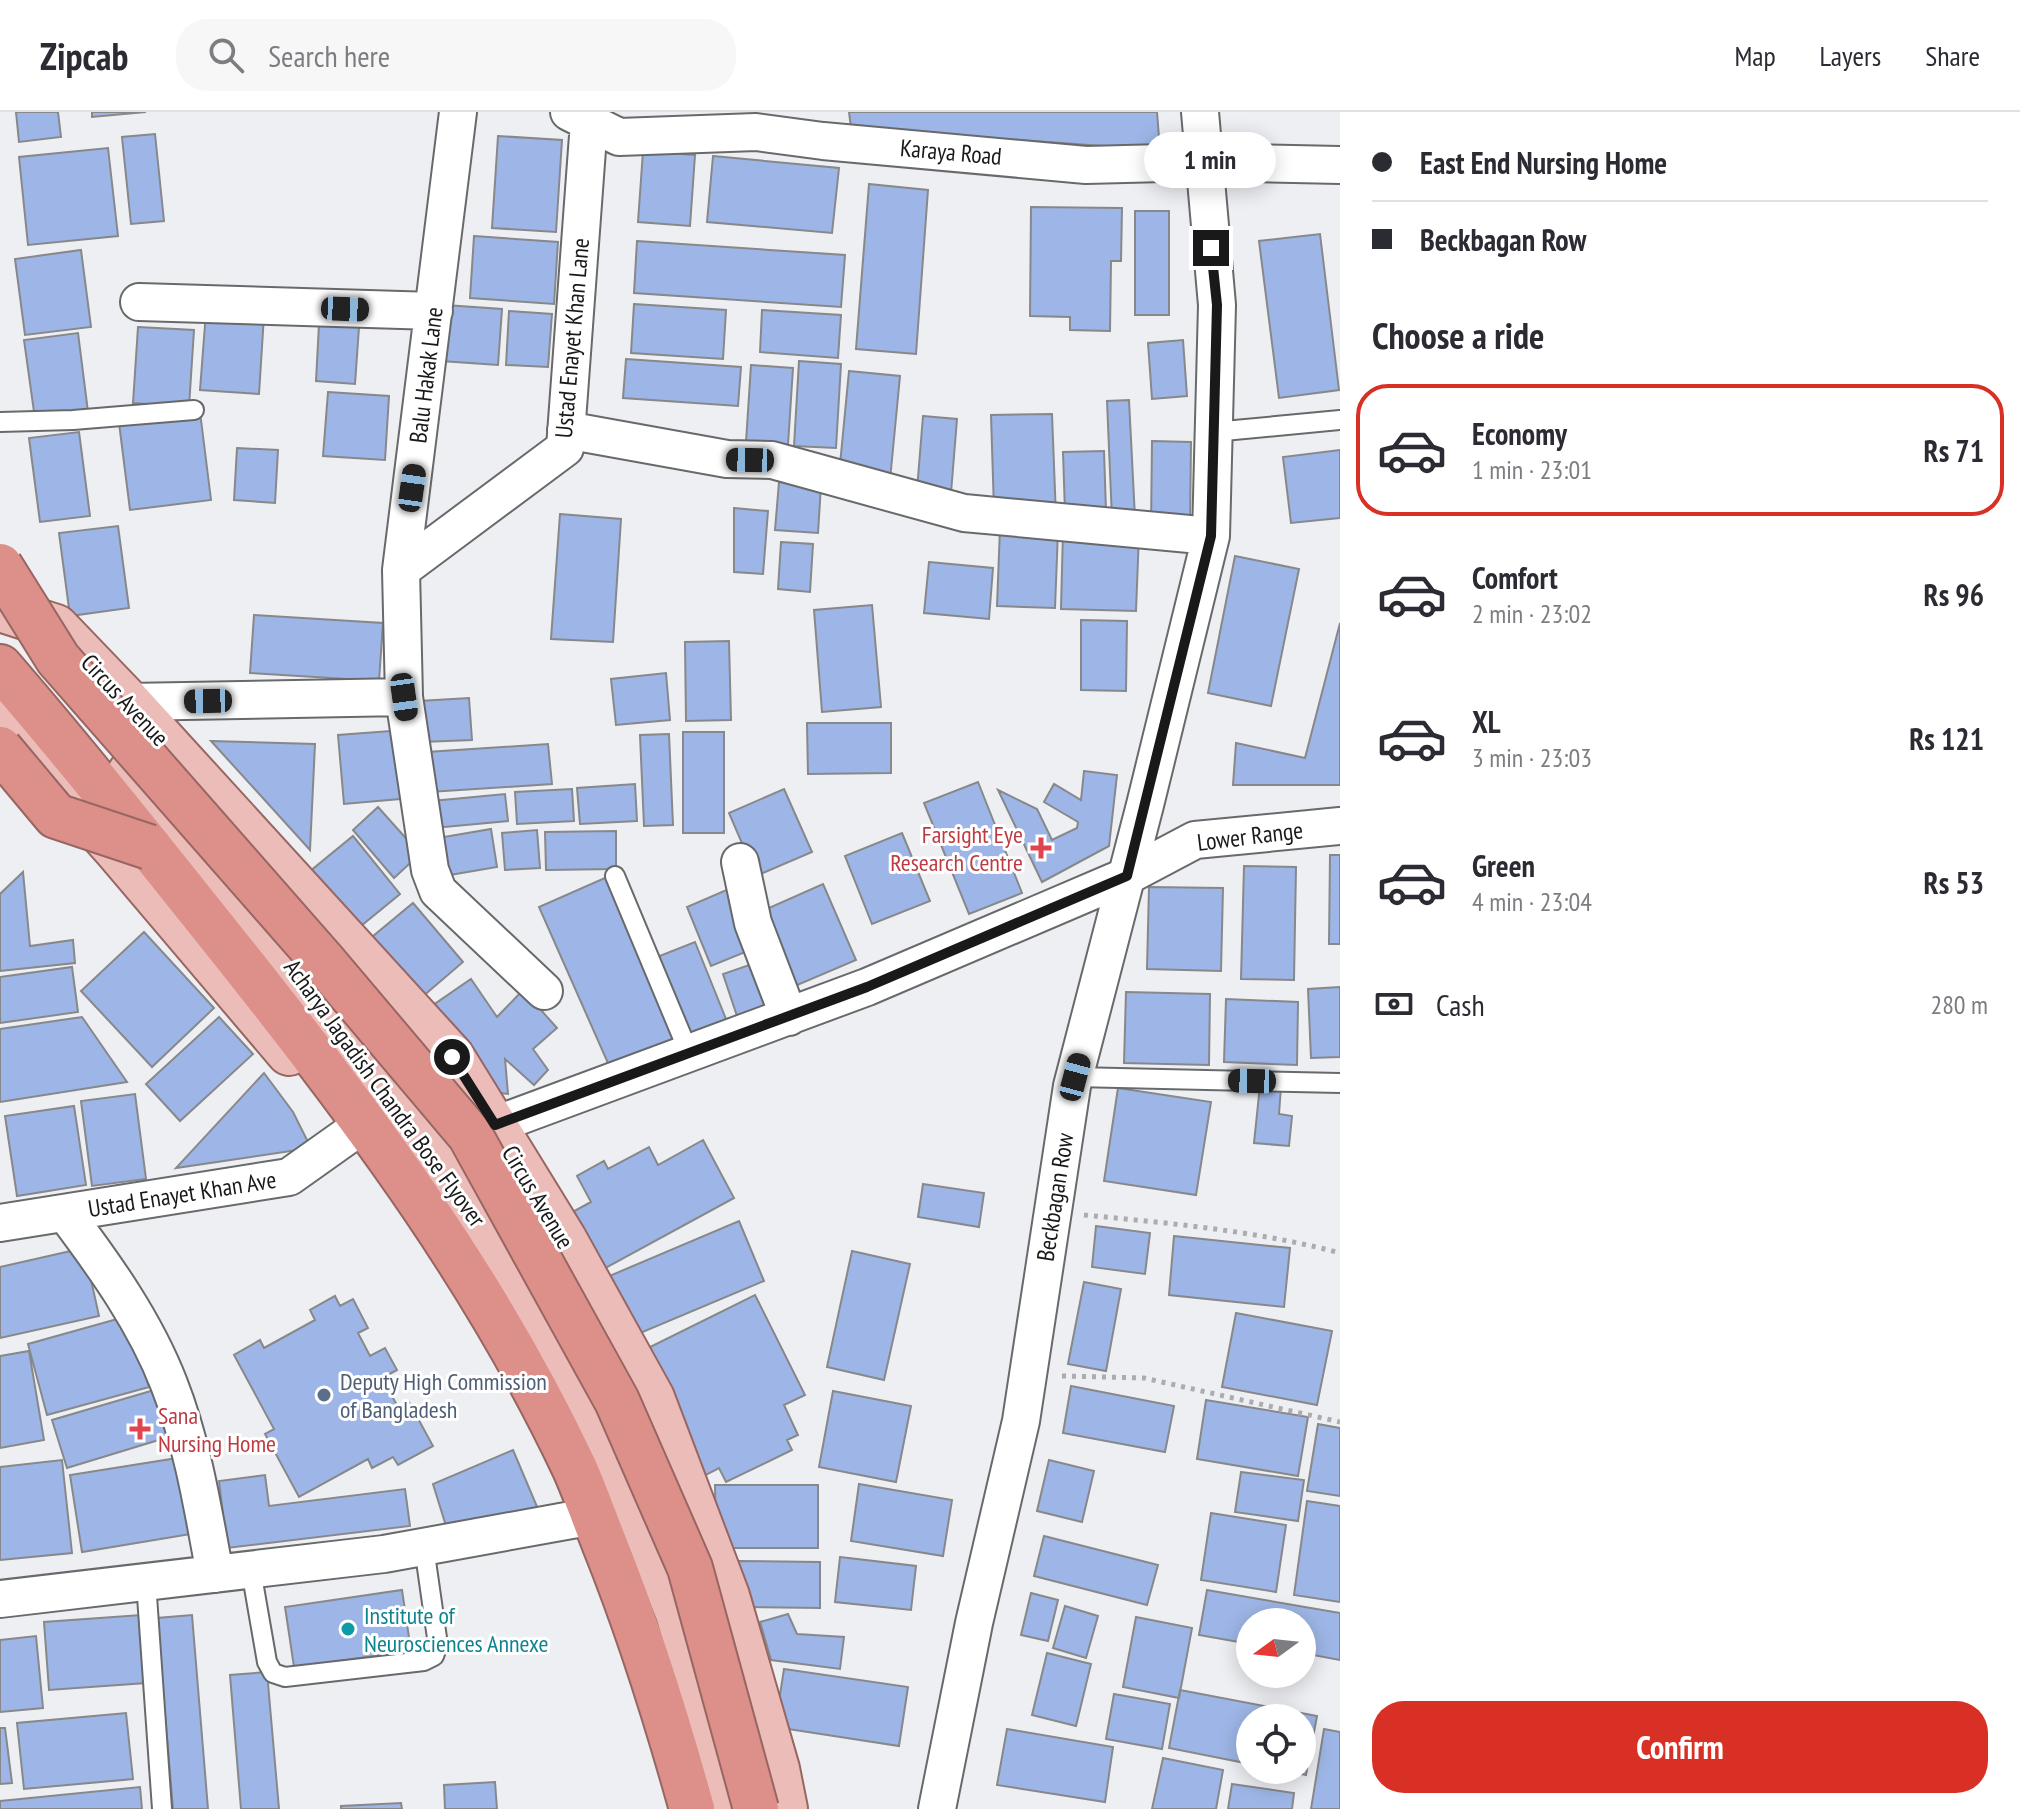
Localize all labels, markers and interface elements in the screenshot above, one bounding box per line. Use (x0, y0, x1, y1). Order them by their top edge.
search box (176, 19, 736, 91)
text: Zipcab (40, 31, 128, 80)
icon: search (204, 33, 248, 77)
text: Search here (268, 36, 390, 75)
text: Map (1734, 37, 1776, 74)
text: Layers (1820, 37, 1881, 74)
text: Share (1925, 37, 1980, 74)
street label: Karaya Road (899, 132, 1003, 172)
callout: 1 min (1145, 132, 1277, 188)
text: 1 min (1184, 143, 1236, 176)
text: East End Nursing Home (1420, 143, 1667, 182)
text: Beckbagan Row (1420, 220, 1586, 259)
route end (1193, 230, 1229, 266)
street label: Ustad Enayet Khan Lane (548, 237, 596, 439)
car (321, 296, 369, 322)
street label: Balu Hakak Lane (402, 305, 450, 445)
text: Choose a ride (1372, 312, 1544, 359)
icon: car (1376, 414, 1448, 486)
text: Economy (1472, 414, 1567, 453)
text: Rs 71 (1924, 431, 1984, 470)
car (726, 448, 774, 472)
text: 1 min · 23:01 (1472, 453, 1592, 486)
car (397, 463, 427, 513)
icon: car (1376, 558, 1448, 630)
text: Comfort (1472, 558, 1558, 597)
text: Rs 96 (1924, 575, 1984, 614)
text: 2 min · 23:02 (1472, 597, 1592, 630)
street label: Circus Avenue (74, 647, 176, 753)
car (389, 672, 419, 722)
car (184, 689, 232, 713)
icon: car (1376, 702, 1448, 774)
text: XL (1472, 702, 1501, 741)
text: Rs 121 (1909, 719, 1984, 758)
text: 3 min · 23:03 (1472, 741, 1592, 774)
street label: Lower Range (1195, 814, 1305, 858)
place label: Farsight Eye Research Centre (890, 819, 1023, 878)
marker: Farsight Eye Research Centre (1030, 837, 1052, 859)
icon: car (1376, 846, 1448, 918)
text: Green (1472, 846, 1535, 885)
text: Rs 53 (1924, 863, 1984, 902)
text: 4 min · 23:04 (1472, 885, 1592, 918)
street label: Acharya Jagadish Chandra Bose Flyover (277, 953, 493, 1233)
icon: cash (1372, 982, 1416, 1026)
text: Cash (1436, 985, 1485, 1024)
text: 280 m (1930, 988, 1988, 1021)
route start (434, 1039, 470, 1075)
car (1057, 1051, 1093, 1103)
car (1228, 1069, 1276, 1093)
street label: Beckbagan Row (1030, 1130, 1081, 1263)
street label: Circus Avenue (495, 1140, 581, 1254)
street label: Ustad Enayet Khan Ave (86, 1164, 278, 1224)
place label: Deputy High Commission of Bangladesh (340, 1366, 547, 1425)
marker: Deputy High Commission of Bangladesh (315, 1386, 333, 1404)
place label: Sana Nursing Home (158, 1400, 276, 1459)
marker: Sana Nursing Home (129, 1418, 151, 1440)
place label: Institute of Neurosciences Annexe (364, 1600, 548, 1659)
north arrow (1236, 1608, 1316, 1688)
map controls (1236, 1608, 1316, 1784)
marker: Institute of Neurosciences Annexe (339, 1620, 357, 1638)
button: Confirm (1372, 1701, 1988, 1793)
button: locate (1236, 1704, 1316, 1784)

